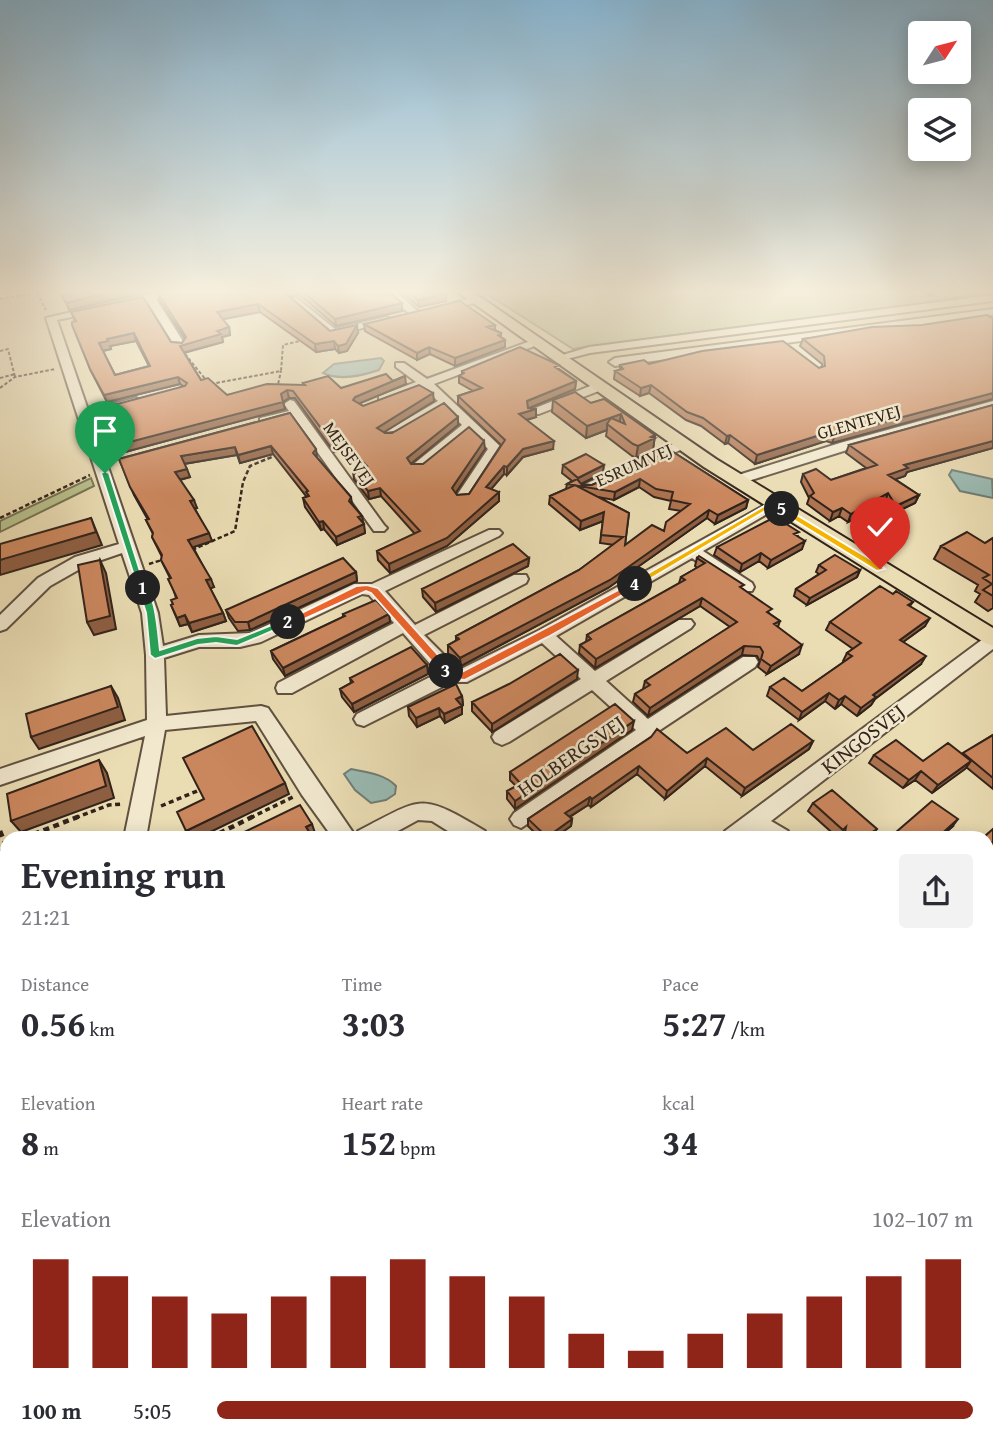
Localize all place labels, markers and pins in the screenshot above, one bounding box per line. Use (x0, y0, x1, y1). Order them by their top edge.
pin (75, 401, 135, 473)
pin: 5 (764, 491, 800, 526)
pin (850, 497, 910, 569)
pin: 4 (618, 566, 652, 602)
pin: 1 (125, 570, 160, 606)
pin: 2 (270, 604, 306, 640)
pin: 3 (428, 654, 464, 688)

